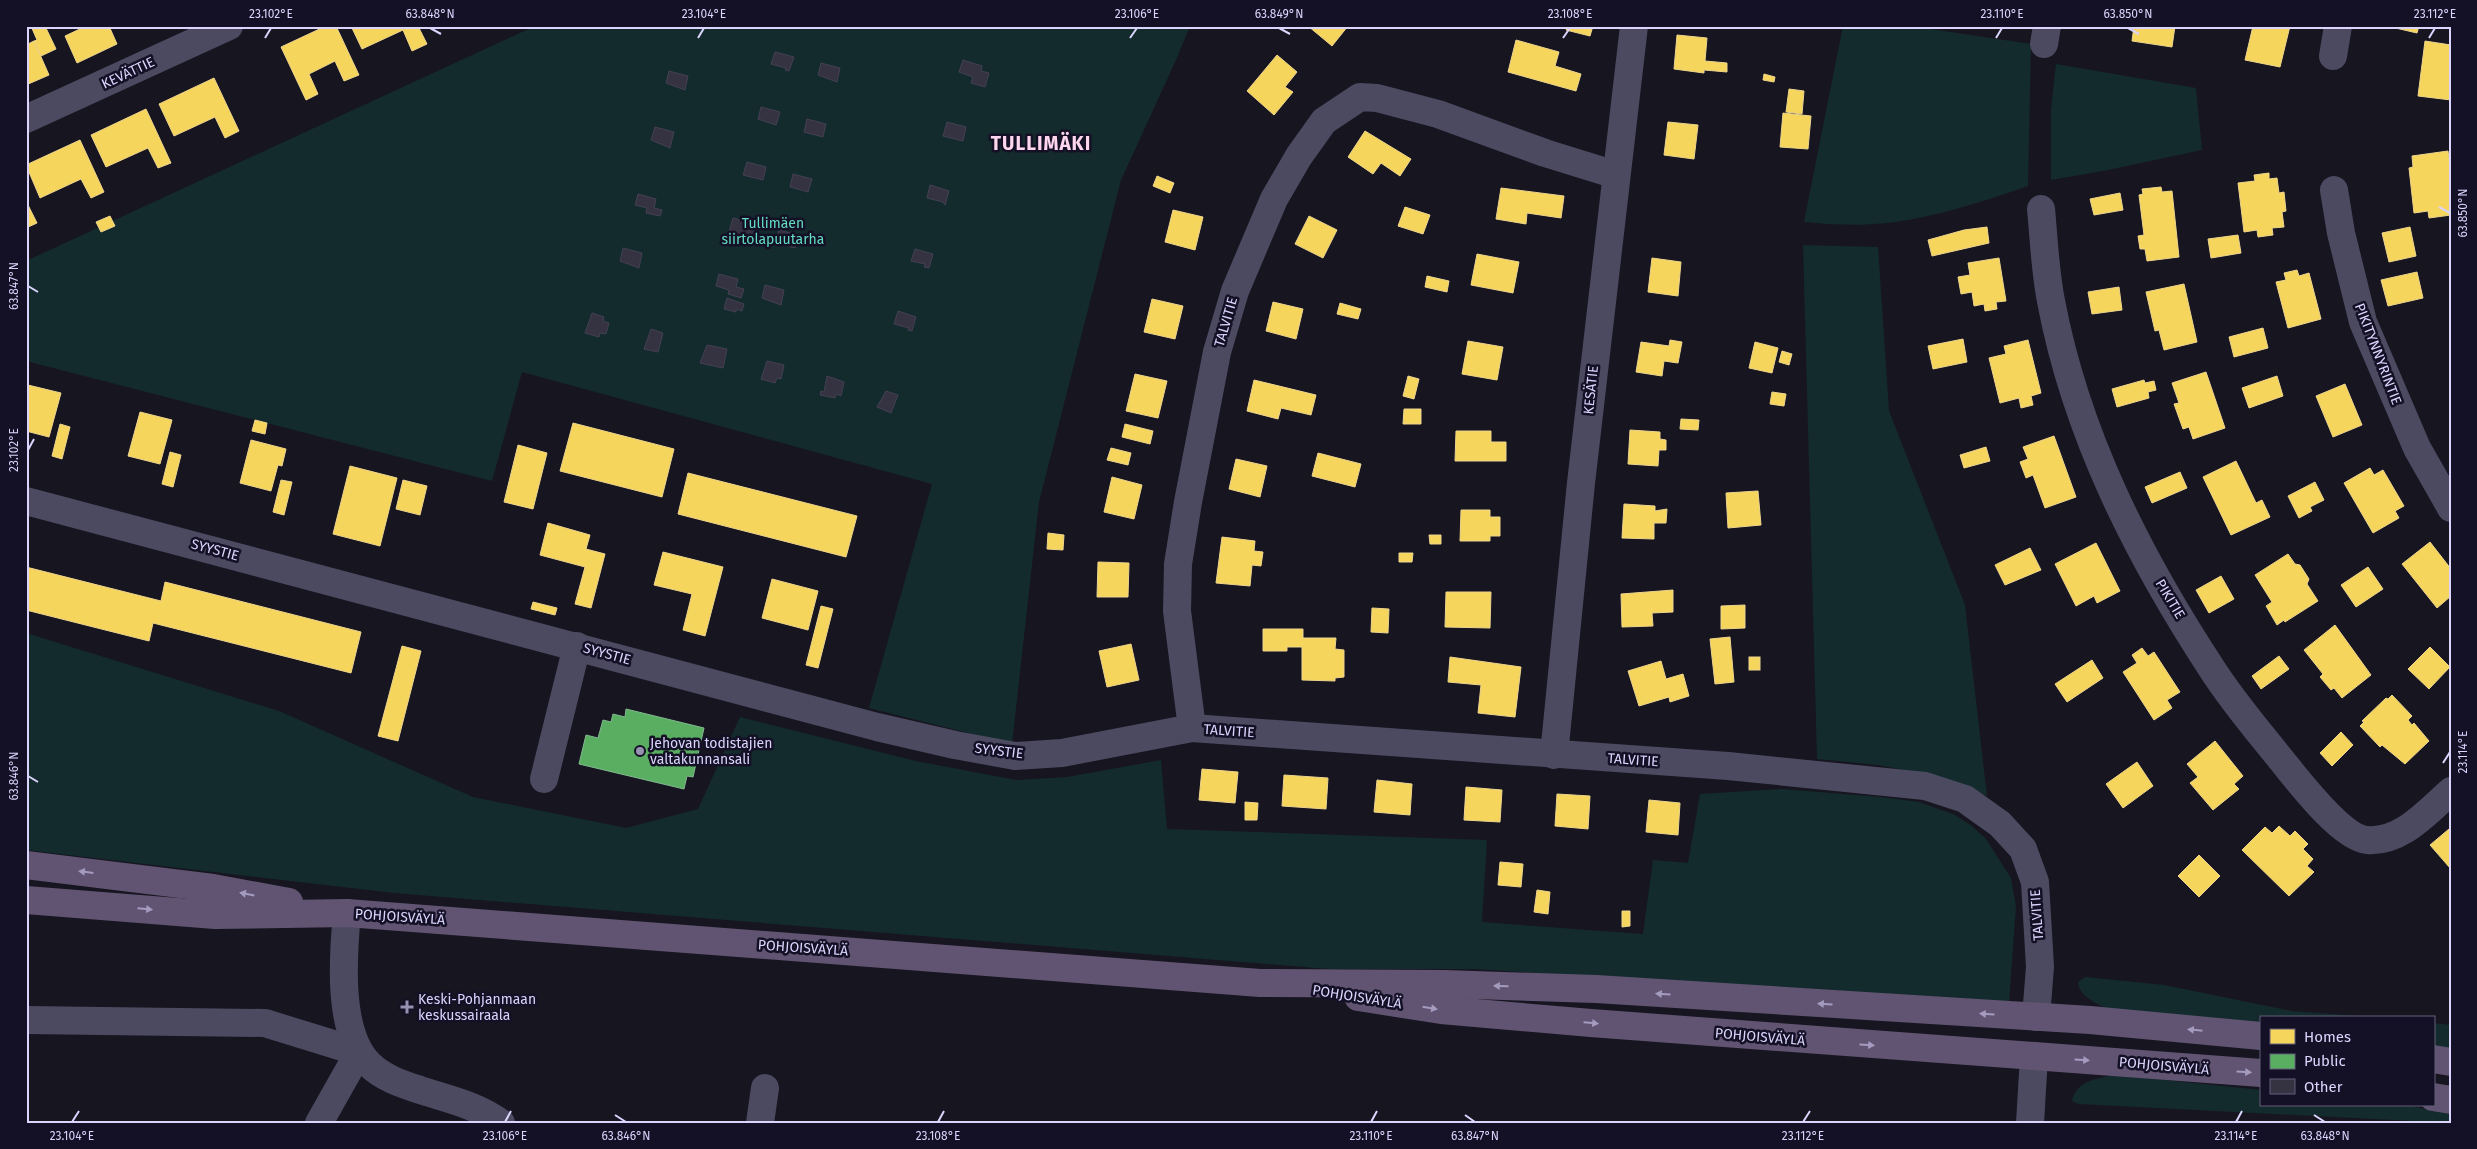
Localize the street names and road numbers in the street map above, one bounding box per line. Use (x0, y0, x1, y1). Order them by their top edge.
street label: KEVÄTTIE (99, 53, 157, 93)
street label: TALVITIE (1211, 295, 1241, 349)
street label: PIKITYNNYRINTIE (2351, 301, 2405, 407)
street label: KESÄTIE (1580, 365, 1602, 415)
street label: SYYSTIE (189, 535, 241, 565)
street label: PIKITIE (2152, 576, 2188, 622)
street label: SYYSTIE (581, 639, 633, 669)
street label: TALVITIE (1203, 721, 1255, 741)
street label: SYYSTIE (974, 740, 1024, 762)
street label: TALVITIE (1607, 750, 1659, 770)
street label: TALVITIE (2027, 889, 2047, 941)
street label: POHJOISVÄYLÄ (354, 905, 446, 929)
street label: POHJOISVÄYLÄ (757, 936, 849, 960)
street label: POHJOISVÄYLÄ (1311, 982, 1403, 1012)
street label: POHJOISVÄYLÄ (1714, 1025, 1806, 1049)
street label: POHJOISVÄYLÄ (2118, 1054, 2210, 1078)

